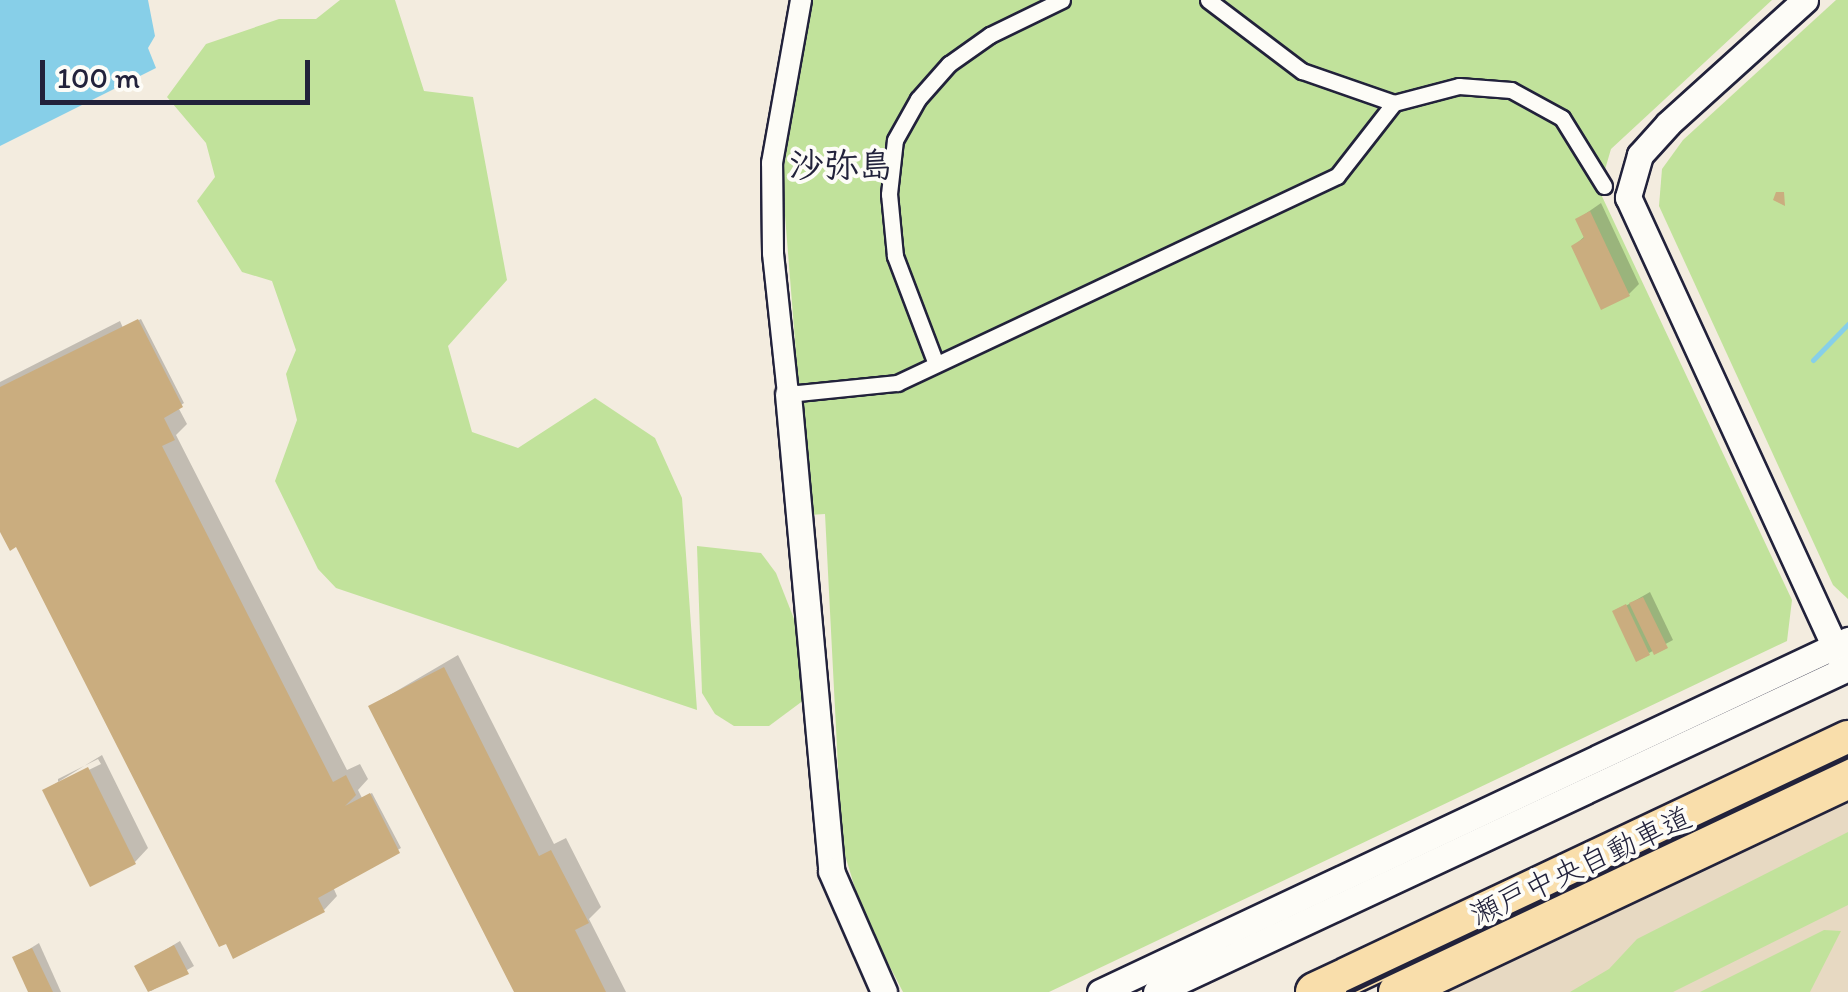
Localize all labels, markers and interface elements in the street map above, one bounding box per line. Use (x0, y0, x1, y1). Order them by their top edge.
scale bar (45, 40, 315, 102)
text: 100 m (57, 59, 140, 96)
district label: 沙弥島 (789, 144, 893, 186)
street label: 瀬戸中央自動車道 (1465, 799, 1697, 933)

